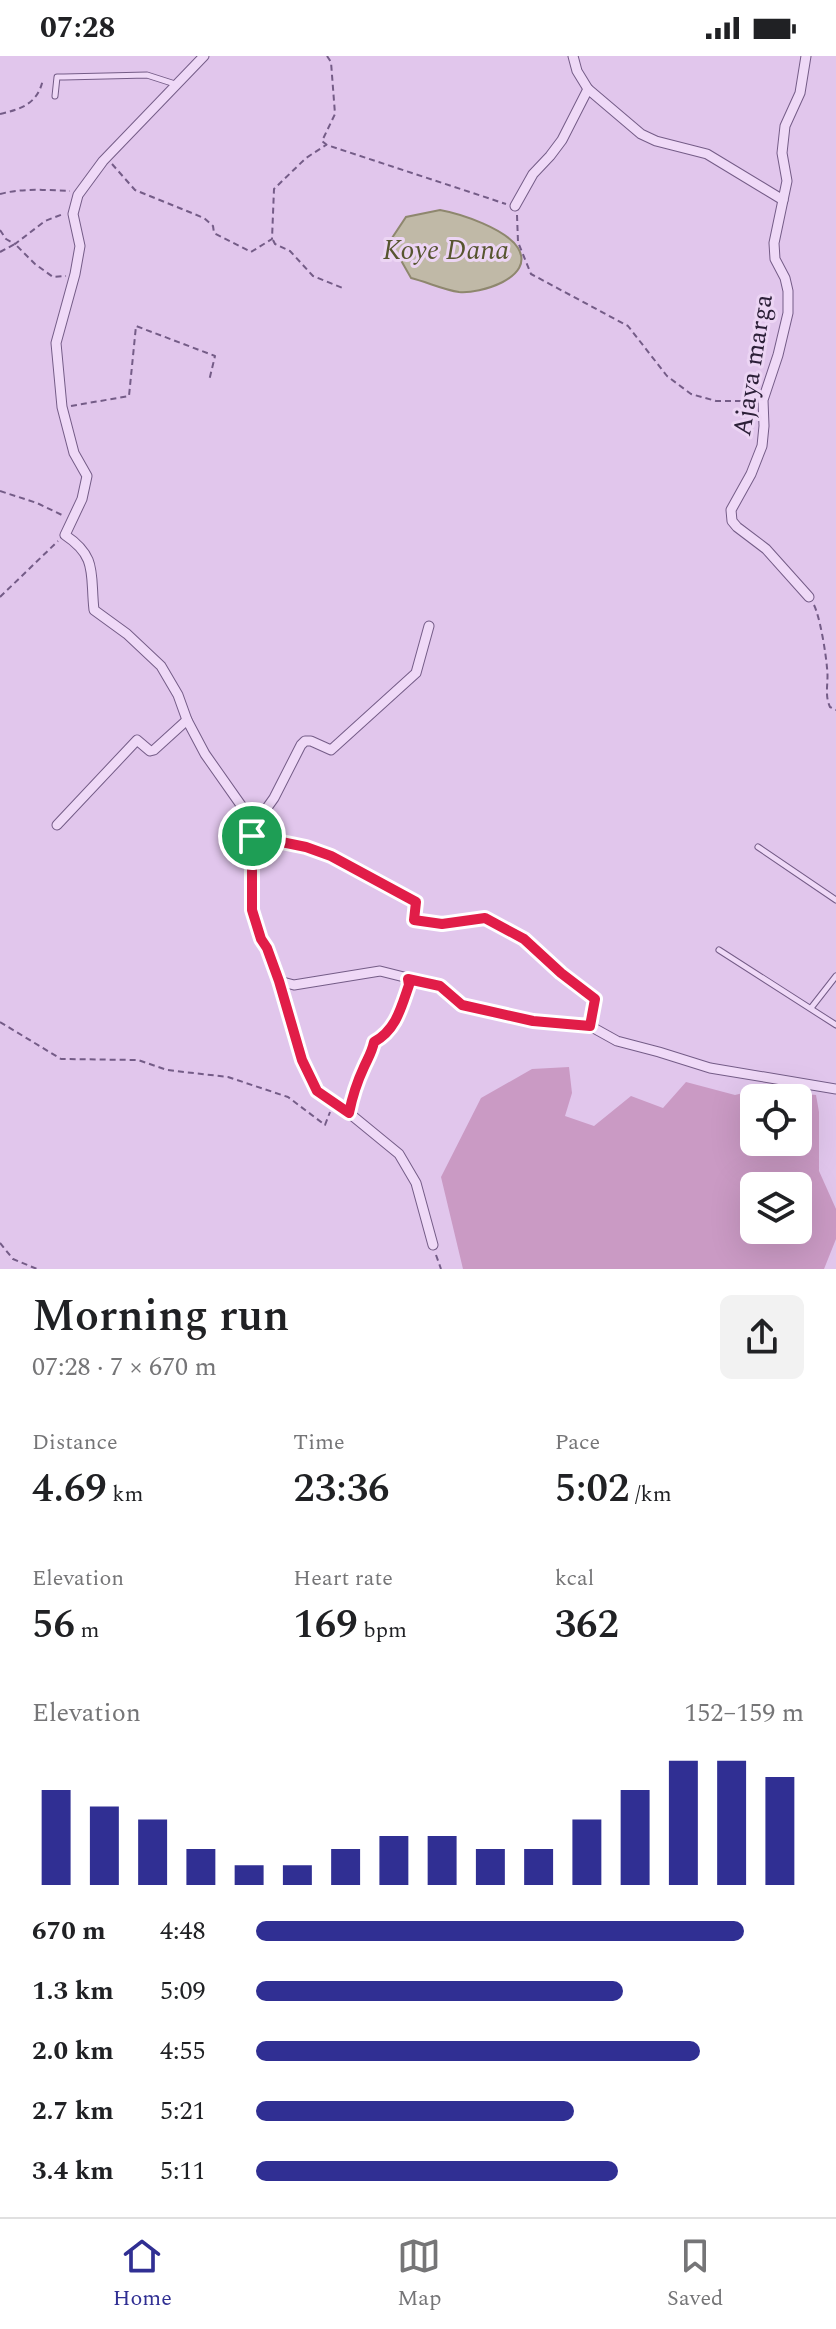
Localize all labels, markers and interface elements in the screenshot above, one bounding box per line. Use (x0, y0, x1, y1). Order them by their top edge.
text: 07:28 (40, 5, 115, 51)
water label: Koye Dana (383, 229, 509, 272)
street label: Ajaya marga (722, 291, 784, 439)
pin (218, 802, 286, 870)
icon: arrive (230, 814, 274, 858)
map controls (740, 1084, 812, 1244)
button: locate (740, 1084, 812, 1156)
button: layers (740, 1172, 812, 1244)
text: Morning run (32, 1283, 289, 1350)
button: share (720, 1295, 804, 1379)
text: 07:28 · 7 × 670 m (32, 1347, 217, 1387)
text: Distance (32, 1426, 118, 1459)
text: Time (293, 1426, 345, 1459)
text: Pace (555, 1426, 600, 1459)
text: 4.69 (32, 1459, 107, 1520)
text: 23:36 (293, 1459, 390, 1520)
text: 5:02 (555, 1459, 629, 1520)
text: km (107, 1478, 143, 1511)
text: /km (629, 1478, 672, 1511)
text: Elevation (32, 1562, 124, 1595)
text: Heart rate (293, 1562, 393, 1595)
text: kcal (555, 1562, 594, 1595)
text: 56 (32, 1595, 75, 1656)
text: 169 (293, 1595, 358, 1656)
text: 362 (555, 1595, 619, 1656)
text: m (75, 1614, 99, 1647)
text: bpm (358, 1614, 407, 1647)
text: Elevation (32, 1693, 141, 1733)
text: 152–159 m (684, 1693, 804, 1733)
text: 670 m (32, 1911, 106, 1951)
text: 4:48 (160, 1911, 206, 1951)
text: 1.3 km (32, 1971, 114, 2011)
text: 5:09 (160, 1971, 206, 2011)
text: 2.0 km (32, 2031, 114, 2071)
text: 4:55 (160, 2031, 206, 2071)
text: 2.7 km (32, 2091, 114, 2131)
text: 5:21 (160, 2091, 206, 2131)
text: 3.4 km (32, 2151, 114, 2191)
text: 5:11 (160, 2151, 206, 2191)
tab: Home (113, 2234, 172, 2315)
tab: Map (397, 2234, 442, 2315)
tab: Saved (667, 2234, 723, 2315)

